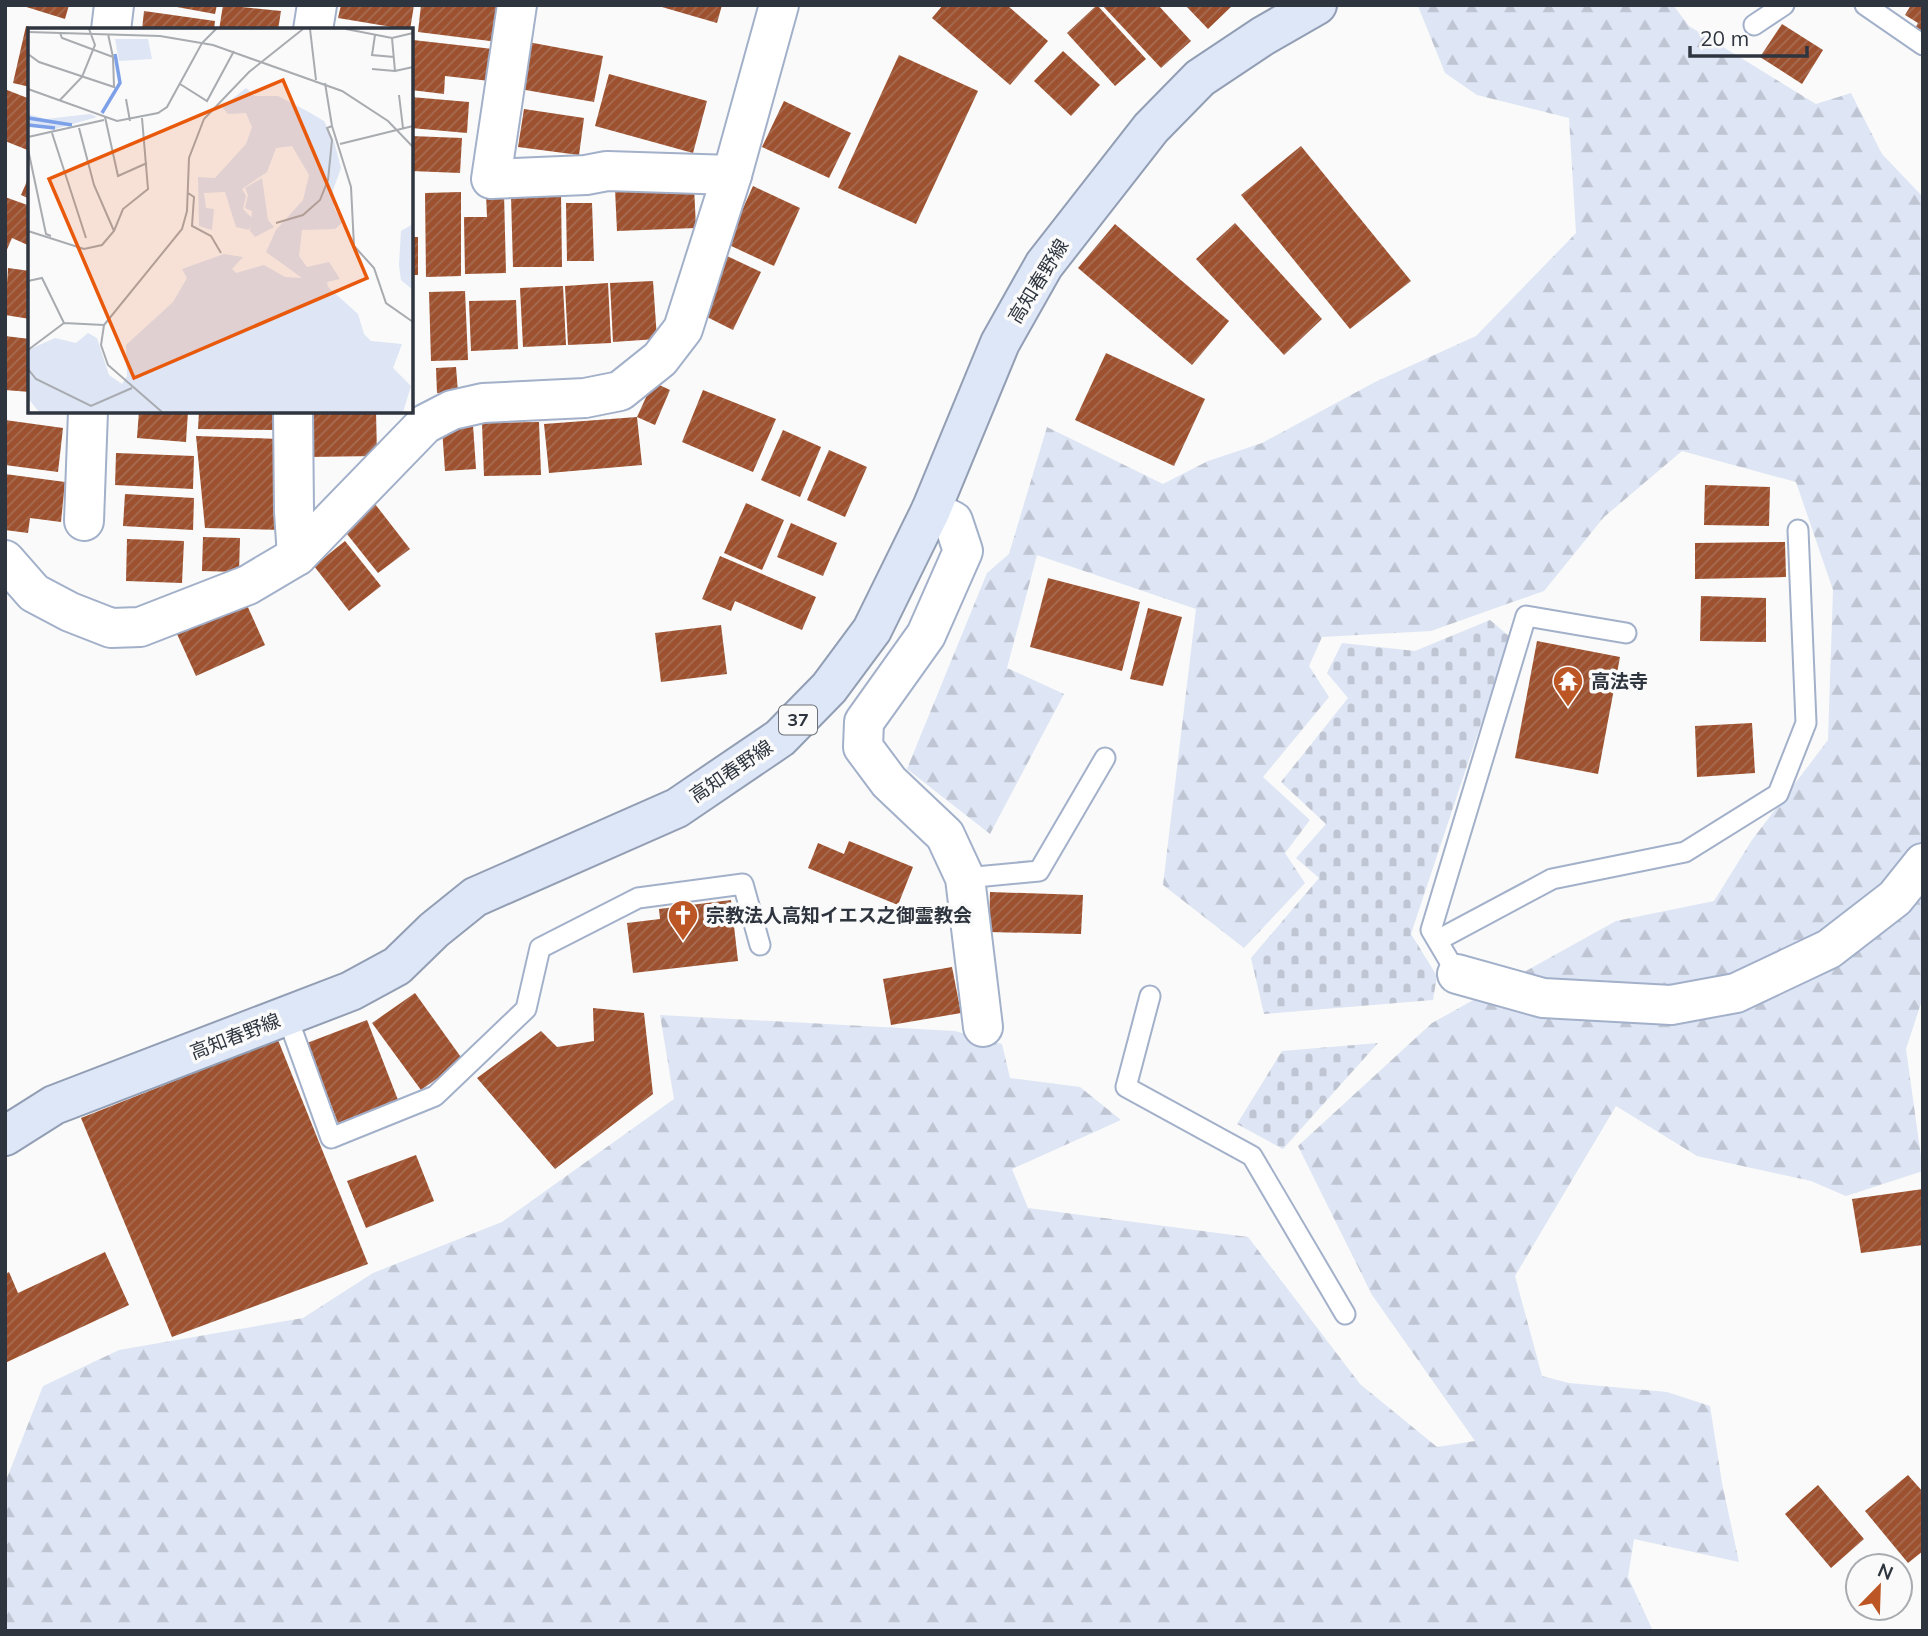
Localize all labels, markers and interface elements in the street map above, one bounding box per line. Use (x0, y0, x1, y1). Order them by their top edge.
scale bar (1690, 14, 1807, 58)
text: 20 m (1700, 25, 1749, 51)
inset map (28, 28, 413, 413)
street label: 高知春野線 (1003, 234, 1073, 328)
temple icon: 高法寺 (1551, 664, 1585, 708)
place label: 高法寺 (1591, 669, 1648, 693)
road number: 37 (779, 706, 817, 734)
street label: 高知春野線 (685, 734, 777, 808)
church icon: 宗教法人高知イエス之御霊教会 (666, 898, 700, 942)
place label: 宗教法人高知イエス之御霊教会 (706, 903, 972, 927)
street label: 高知春野線 (186, 1008, 284, 1064)
north arrow (1844, 1552, 1914, 1622)
text: N (1874, 1558, 1897, 1585)

